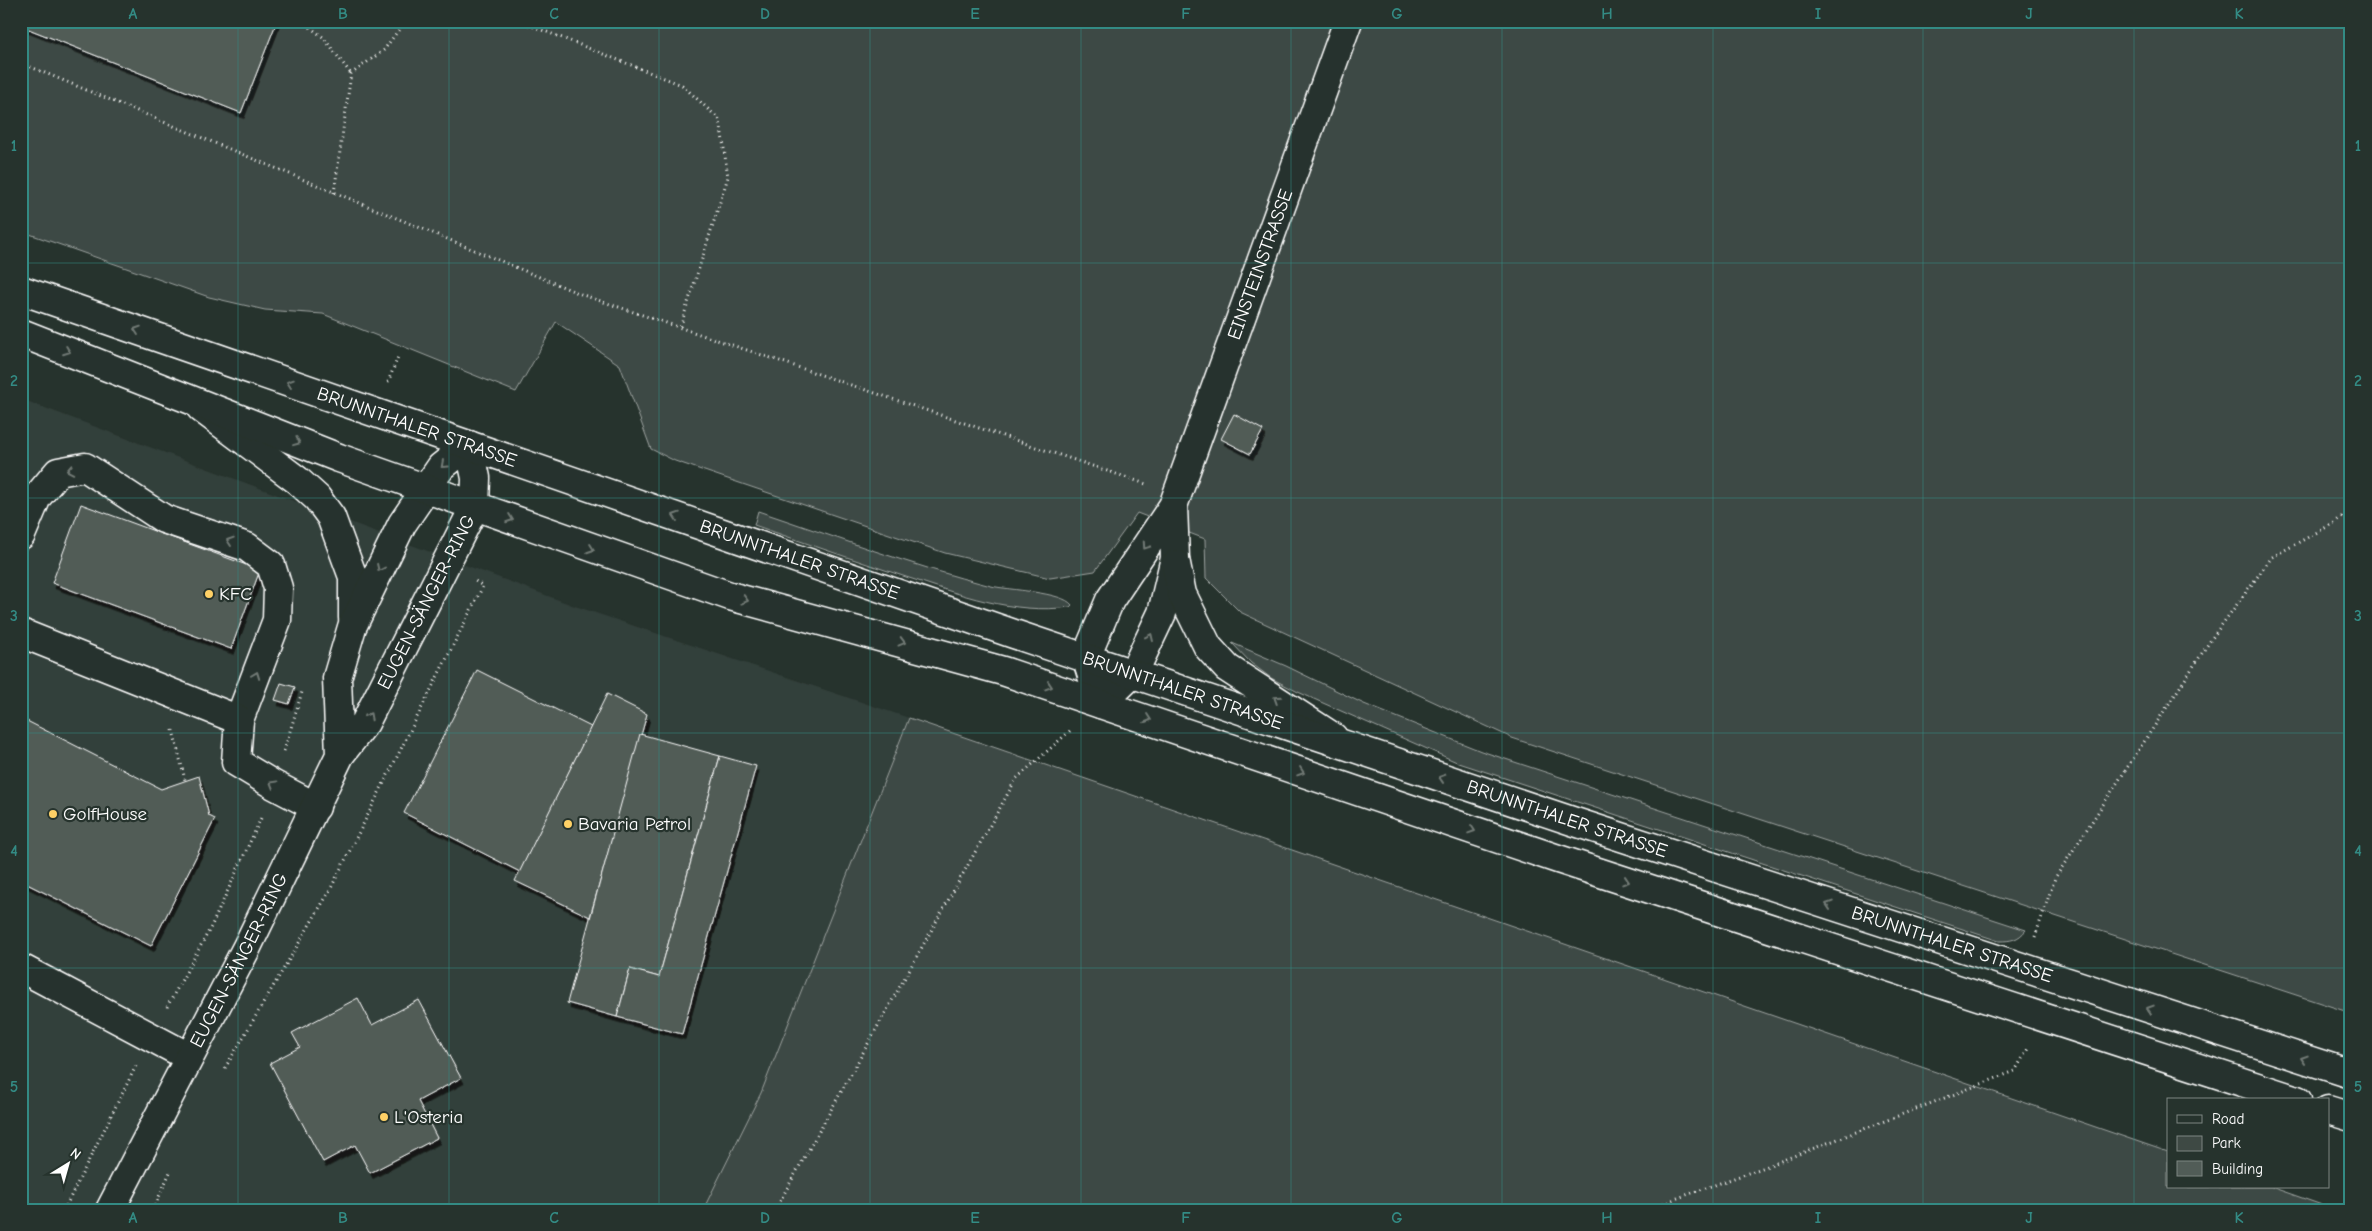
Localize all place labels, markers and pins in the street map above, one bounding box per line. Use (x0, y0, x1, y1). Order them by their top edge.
place label: KFC (219, 583, 252, 605)
marker: KFC (203, 588, 215, 600)
place label: GolfHouse (63, 803, 147, 825)
marker: GolfHouse (47, 808, 59, 820)
place label: Bavaria Petrol (578, 813, 691, 835)
marker: Bavaria Petrol (562, 818, 574, 830)
place label: L'Osteria (394, 1106, 463, 1128)
marker: L'Osteria (378, 1111, 390, 1123)

